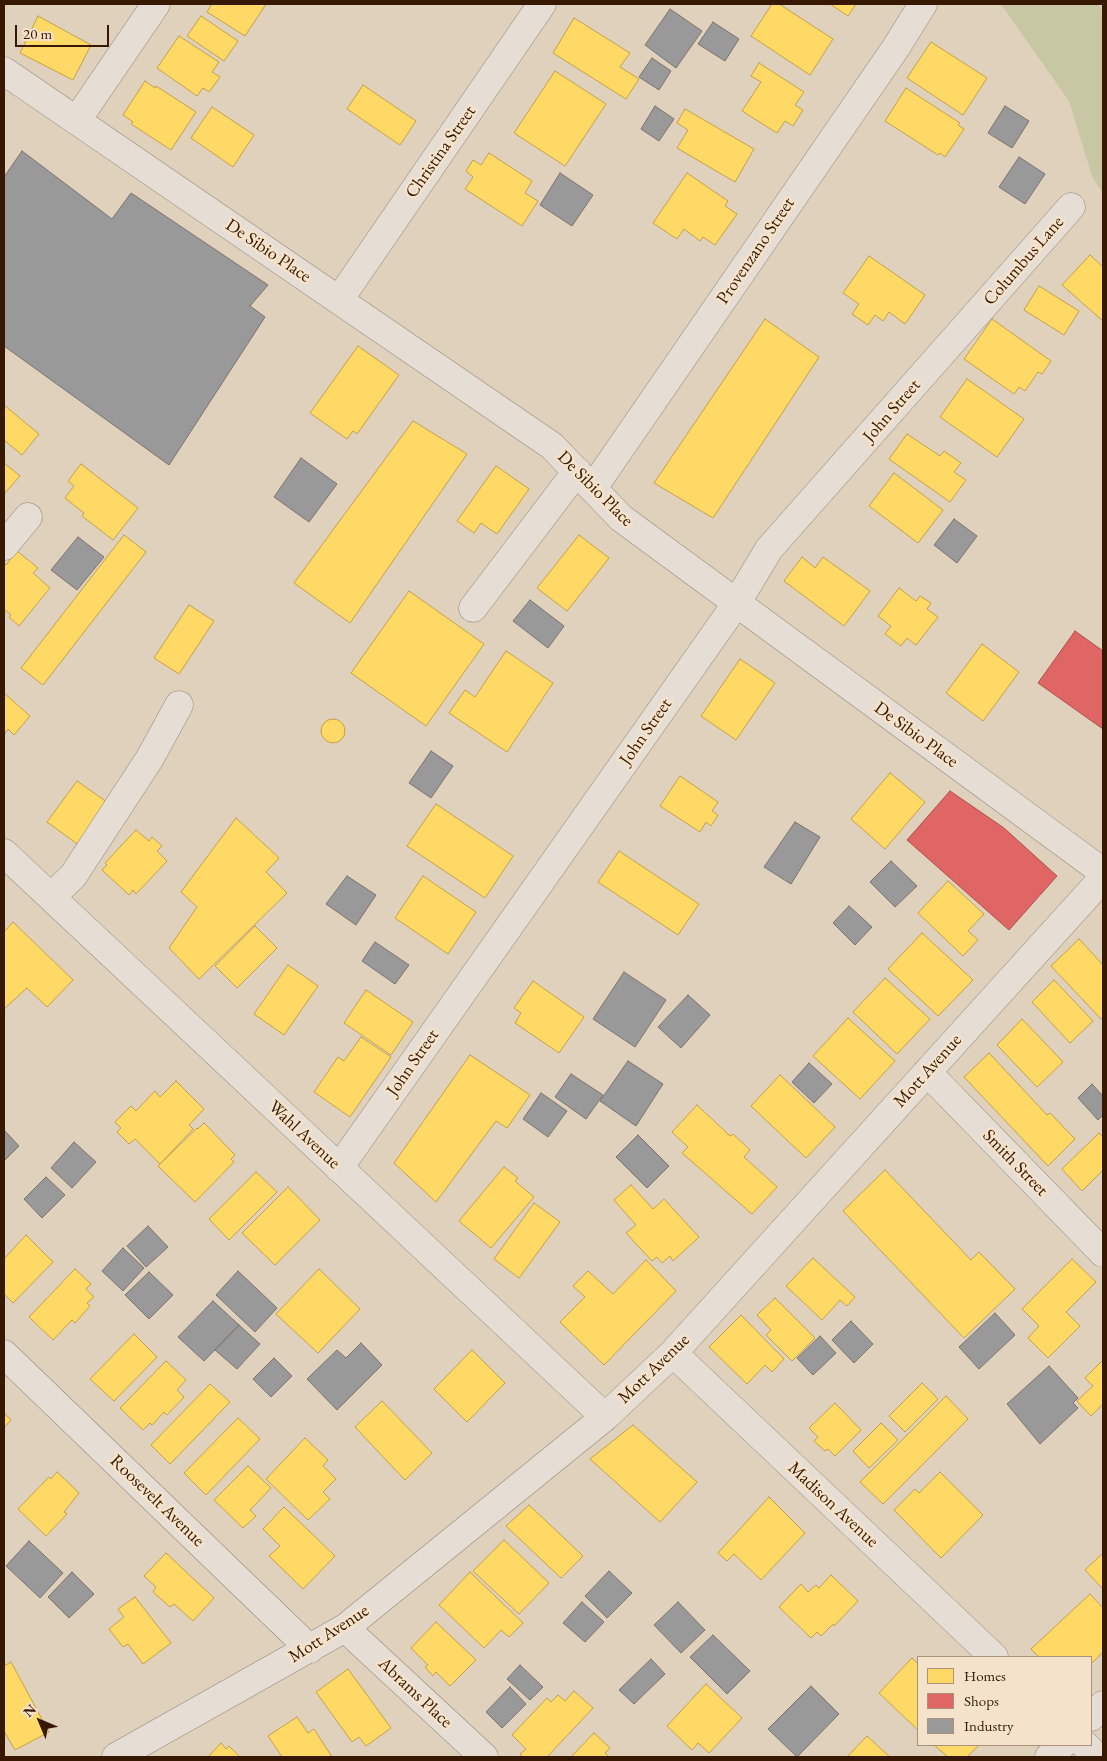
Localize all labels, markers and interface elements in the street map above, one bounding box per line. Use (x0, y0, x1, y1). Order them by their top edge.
scale bar (18, 15, 111, 47)
text: 20 m (23, 24, 52, 43)
street label: Christina Street (401, 101, 481, 203)
street label: Provenzano Street (712, 194, 800, 308)
street label: Columbus Lane (979, 212, 1069, 310)
street label: De Sibio Place (221, 214, 315, 288)
street label: John Street (859, 375, 925, 447)
street label: De Sibio Place (553, 447, 637, 531)
street label: John Street (615, 694, 677, 770)
street label: De Sibio Place (870, 697, 962, 773)
street label: John Street (382, 1025, 444, 1101)
street label: Mott Avenue (889, 1030, 967, 1112)
street label: Wahl Avenue (263, 1096, 345, 1174)
street label: Smith Street (978, 1125, 1052, 1201)
street label: Mott Avenue (614, 1330, 694, 1408)
street label: Roosevelt Avenue (105, 1450, 209, 1552)
street label: Madison Avenue (783, 1458, 883, 1552)
street label: Mott Avenue (285, 1600, 373, 1668)
street label: Abrams Place (373, 1653, 457, 1733)
legend (917, 1656, 1092, 1746)
text: Homes (964, 1666, 1006, 1685)
text: Shops (964, 1691, 999, 1710)
north arrow (15, 1696, 65, 1746)
text: N (19, 1700, 40, 1721)
text: Industry (964, 1716, 1014, 1735)

